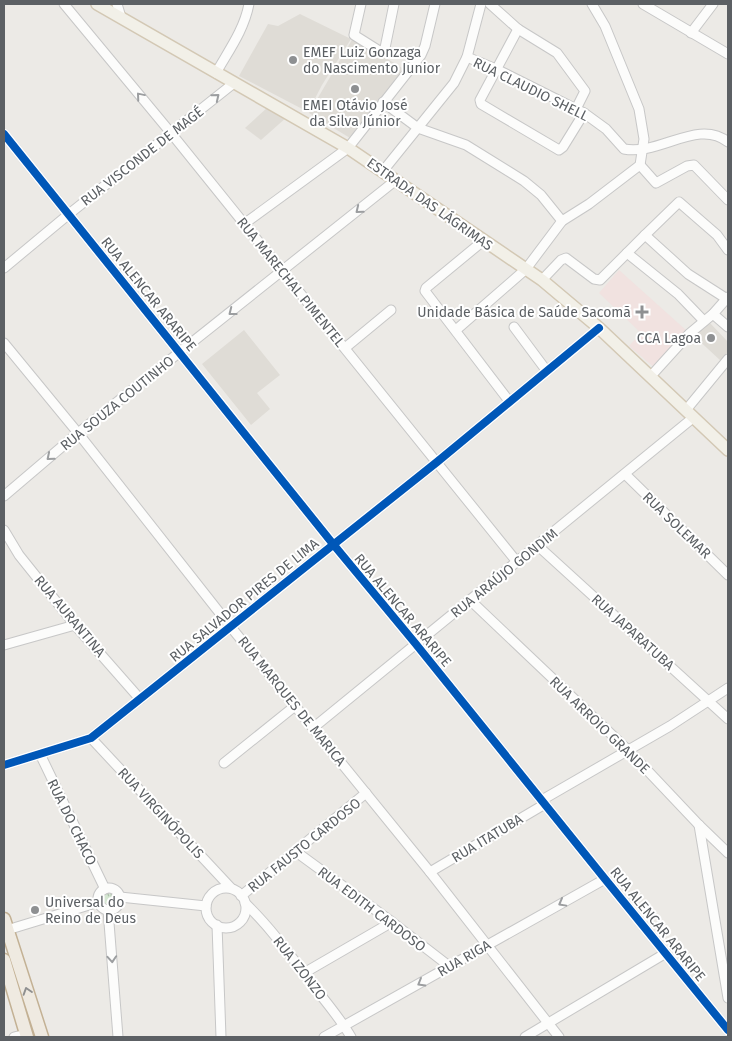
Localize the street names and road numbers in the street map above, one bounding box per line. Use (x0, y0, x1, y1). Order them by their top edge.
street label: RUA CLAUDIO SHELL (470, 54, 591, 125)
street label: RUA VISCONDE DE MAGÉ (77, 102, 207, 210)
street label: ESTRADA DAS LÁGRIMAS (363, 154, 497, 255)
street label: RUA MARECHAL PIMENTEL (233, 214, 348, 351)
street label: RUA ALENCAR ARARIPE (97, 234, 200, 355)
street label: RUA SOUZA COUTINHO (57, 352, 178, 454)
street label: RUA SOLEMAR (639, 489, 715, 563)
street label: RUA ARAÚJO GONDIM (447, 524, 561, 622)
street label: RUA SALVADOR PIRES DE LIMA (166, 535, 322, 666)
street label: RUA ALENCAR ARARIPE (350, 550, 455, 670)
street label: RUA AURANTINA (31, 572, 109, 661)
street label: RUA JAPARATUBA (588, 591, 678, 674)
street label: RUA MARQUES DE MARICA (234, 633, 349, 770)
street label: RUA ARROIO GRANDE (546, 673, 653, 778)
street label: RUA VIRGINÓPOLIS (114, 764, 208, 863)
street label: RUA DO CHACO (43, 776, 100, 868)
street label: RUA FAUSTO CARDOSO (244, 795, 364, 896)
street label: RUA ITATUBA (449, 810, 526, 866)
street label: RUA EDITH CARDOSO (314, 863, 429, 956)
street label: RUA ALENCAR ARARIPE (606, 864, 709, 985)
street label: RUA IZONZO (269, 933, 330, 1004)
street label: RUA RIGA (435, 936, 494, 980)

